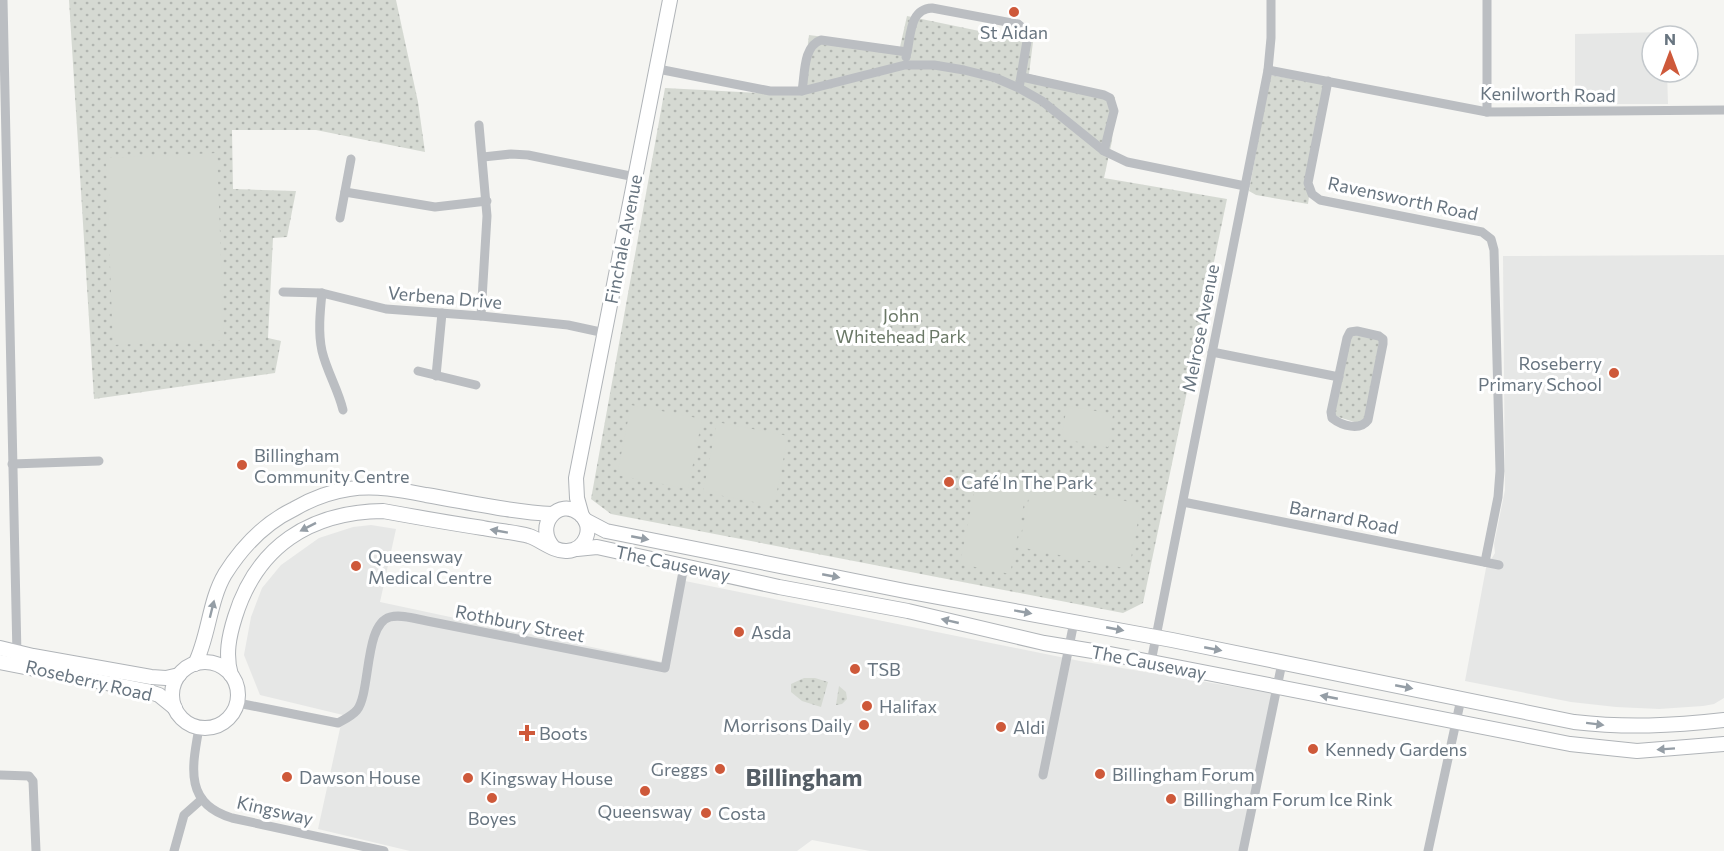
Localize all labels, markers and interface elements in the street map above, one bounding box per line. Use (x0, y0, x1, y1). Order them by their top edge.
marker: St Aidan (1007, 5, 1021, 19)
place label: St Aidan (980, 21, 1048, 43)
north arrow (1640, 24, 1700, 84)
text: N (1664, 29, 1676, 48)
street label: Kenilworth Road (1480, 82, 1616, 106)
street label: Ravensworth Road (1326, 171, 1480, 225)
street label: Finchale Avenue (600, 172, 646, 306)
street label: Melrose Avenue (1177, 262, 1223, 394)
street label: Verbena Drive (387, 281, 503, 313)
park label: John Whitehead Park (836, 304, 967, 347)
place label: Roseberry Primary School (1478, 352, 1602, 395)
marker: Roseberry Primary School (1607, 366, 1621, 380)
place label: Billingham Community Centre (254, 444, 410, 487)
marker: Billingham Community Centre (235, 458, 249, 472)
place label: Café In The Park (961, 471, 1094, 493)
marker: Café In The Park (942, 475, 956, 489)
street label: Barnard Road (1288, 496, 1400, 538)
one-way arrow (300, 522, 317, 532)
one-way arrow (489, 526, 508, 535)
one-way arrow (631, 534, 650, 543)
street label: The Causeway (614, 540, 732, 586)
place label: Queensway Medical Centre (368, 545, 492, 588)
marker: Queensway Medical Centre (349, 559, 363, 573)
one-way arrow (822, 572, 841, 581)
one-way arrow (208, 600, 218, 618)
street label: Rothbury Street (453, 600, 587, 646)
one-way arrow (1014, 608, 1033, 617)
one-way arrow (941, 616, 960, 625)
place label: Asda (751, 621, 791, 643)
marker: Asda (732, 625, 746, 639)
one-way arrow (1106, 625, 1125, 634)
street label: The Causeway (1090, 640, 1208, 684)
one-way arrow (1204, 645, 1223, 654)
street label: Roseberry Road (24, 655, 154, 705)
place label: TSB (867, 658, 901, 680)
marker: TSB (848, 662, 862, 676)
one-way arrow (1395, 683, 1414, 692)
one-way arrow (1319, 692, 1338, 701)
place label: Halifax (879, 695, 937, 717)
marker: Halifax (860, 699, 874, 713)
place label: Morrisons Daily (723, 714, 852, 736)
place label: Aldi (1013, 716, 1045, 738)
marker: Morrisons Daily (857, 718, 871, 732)
one-way arrow (1586, 719, 1605, 729)
marker: Aldi (994, 720, 1008, 734)
place label: Boots (539, 722, 588, 744)
marker: Boots (520, 726, 534, 740)
place label: Kennedy Gardens (1325, 738, 1467, 760)
marker: Kennedy Gardens (1306, 742, 1320, 756)
one-way arrow (1656, 744, 1675, 754)
place label: Greggs (651, 758, 708, 780)
marker: Greggs (713, 762, 727, 776)
district label: Billingham (746, 762, 862, 791)
place label: Billingham Forum (1112, 763, 1255, 785)
place label: Dawson House (299, 766, 421, 788)
place label: Kingsway House (480, 767, 613, 789)
marker: Billingham Forum (1093, 767, 1107, 781)
marker: Dawson House (280, 770, 294, 784)
marker: Kingsway House (461, 771, 475, 785)
marker: Queensway (638, 784, 652, 798)
place label: Billingham Forum Ice Rink (1183, 788, 1393, 810)
street label: Kingsway (235, 791, 315, 829)
marker: Boyes (485, 791, 499, 805)
marker: Billingham Forum Ice Rink (1164, 792, 1178, 806)
place label: Queensway (598, 800, 692, 822)
place label: Costa (718, 802, 766, 824)
marker: Costa (699, 806, 713, 820)
place label: Boyes (468, 807, 516, 829)

